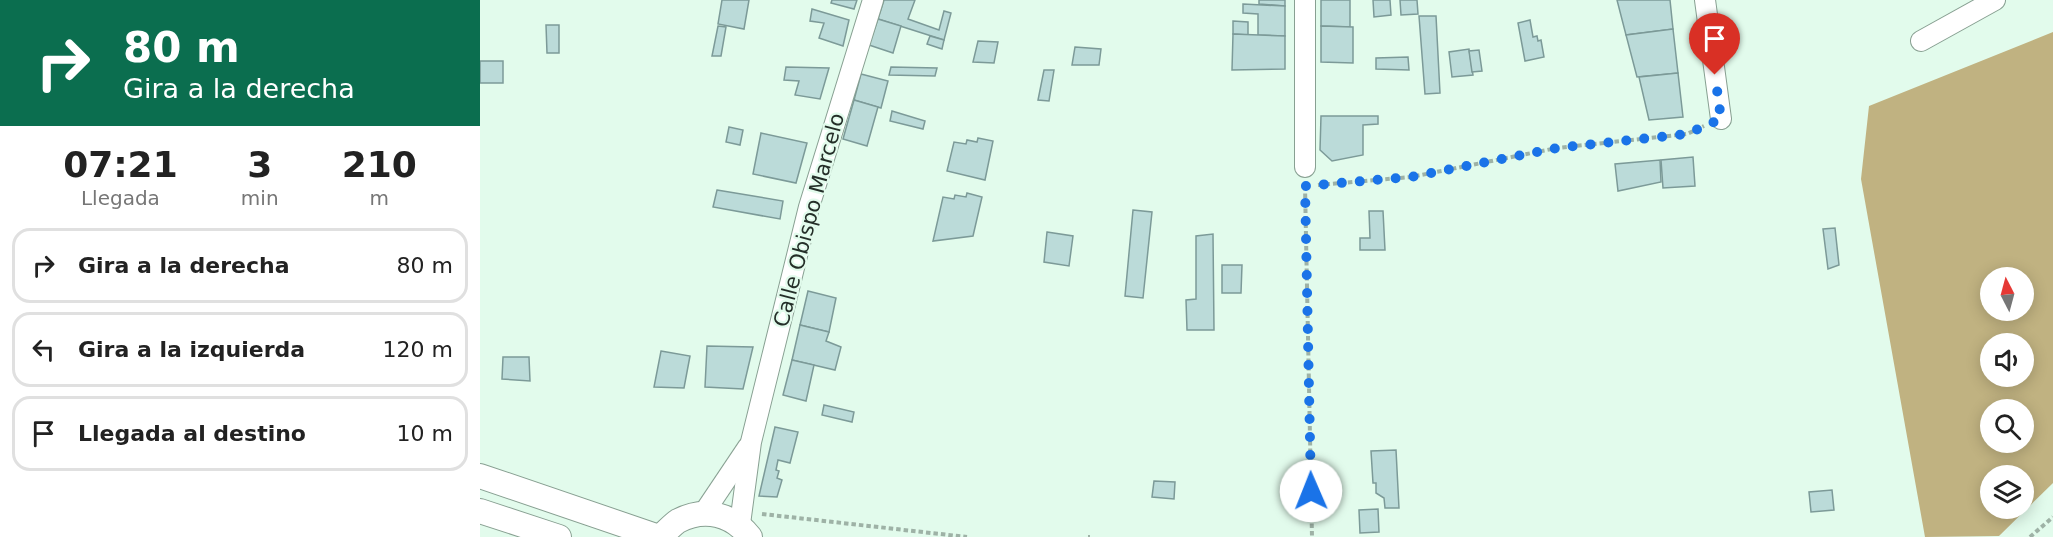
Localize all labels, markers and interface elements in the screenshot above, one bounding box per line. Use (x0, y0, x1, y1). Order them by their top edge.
pin (1689, 13, 1740, 75)
icon: arrive (1698, 22, 1731, 55)
text: 80 m (123, 23, 240, 72)
icon: right (24, 24, 102, 102)
text: Gira a la derecha (123, 73, 355, 104)
street label: Calle Obispo Marcelo (769, 110, 849, 330)
text: 07:21 (63, 144, 178, 185)
text: 3 (247, 144, 272, 185)
text: 210 (342, 144, 417, 185)
text: Llegada (81, 186, 160, 210)
text: min (241, 186, 279, 210)
text: m (370, 186, 389, 210)
icon: right (27, 249, 60, 282)
text: Gira a la derecha (78, 253, 290, 278)
text: 80 m (397, 253, 453, 278)
north arrow (1980, 267, 2034, 321)
map controls (1980, 267, 2034, 519)
icon: left (27, 333, 60, 366)
button: sound (1980, 333, 2034, 387)
text: Gira a la izquierda (78, 337, 305, 362)
text: 120 m (383, 337, 453, 362)
button: search (1980, 399, 2034, 453)
icon: arrive (27, 417, 60, 450)
text: Llegada al destino (78, 421, 306, 446)
text: 10 m (397, 421, 453, 446)
position arrow (1279, 459, 1343, 523)
button: layers (1980, 465, 2034, 519)

